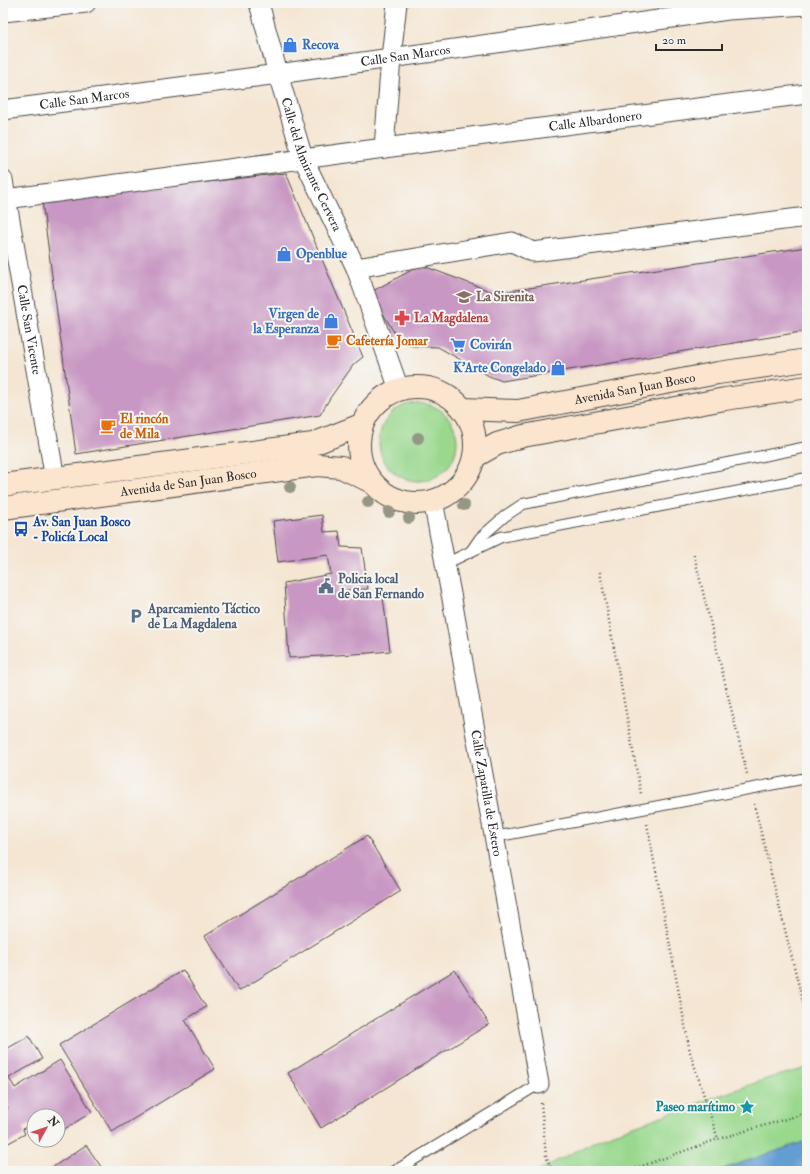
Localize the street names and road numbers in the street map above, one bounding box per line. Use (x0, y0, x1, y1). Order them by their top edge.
street label: Calle San Marcos (360, 42, 452, 70)
street label: Calle San Marcos (38, 85, 131, 113)
street label: Calle del Almirante Cervera (277, 96, 345, 234)
street label: Calle Albardonero (548, 107, 643, 135)
street label: Calle San Vicente (13, 283, 45, 377)
street label: Avenida San Juan Bosco (572, 369, 697, 408)
street label: Avenida de San Juan Bosco (118, 465, 257, 500)
street label: Calle Zapatilla de Estero (467, 729, 506, 858)

